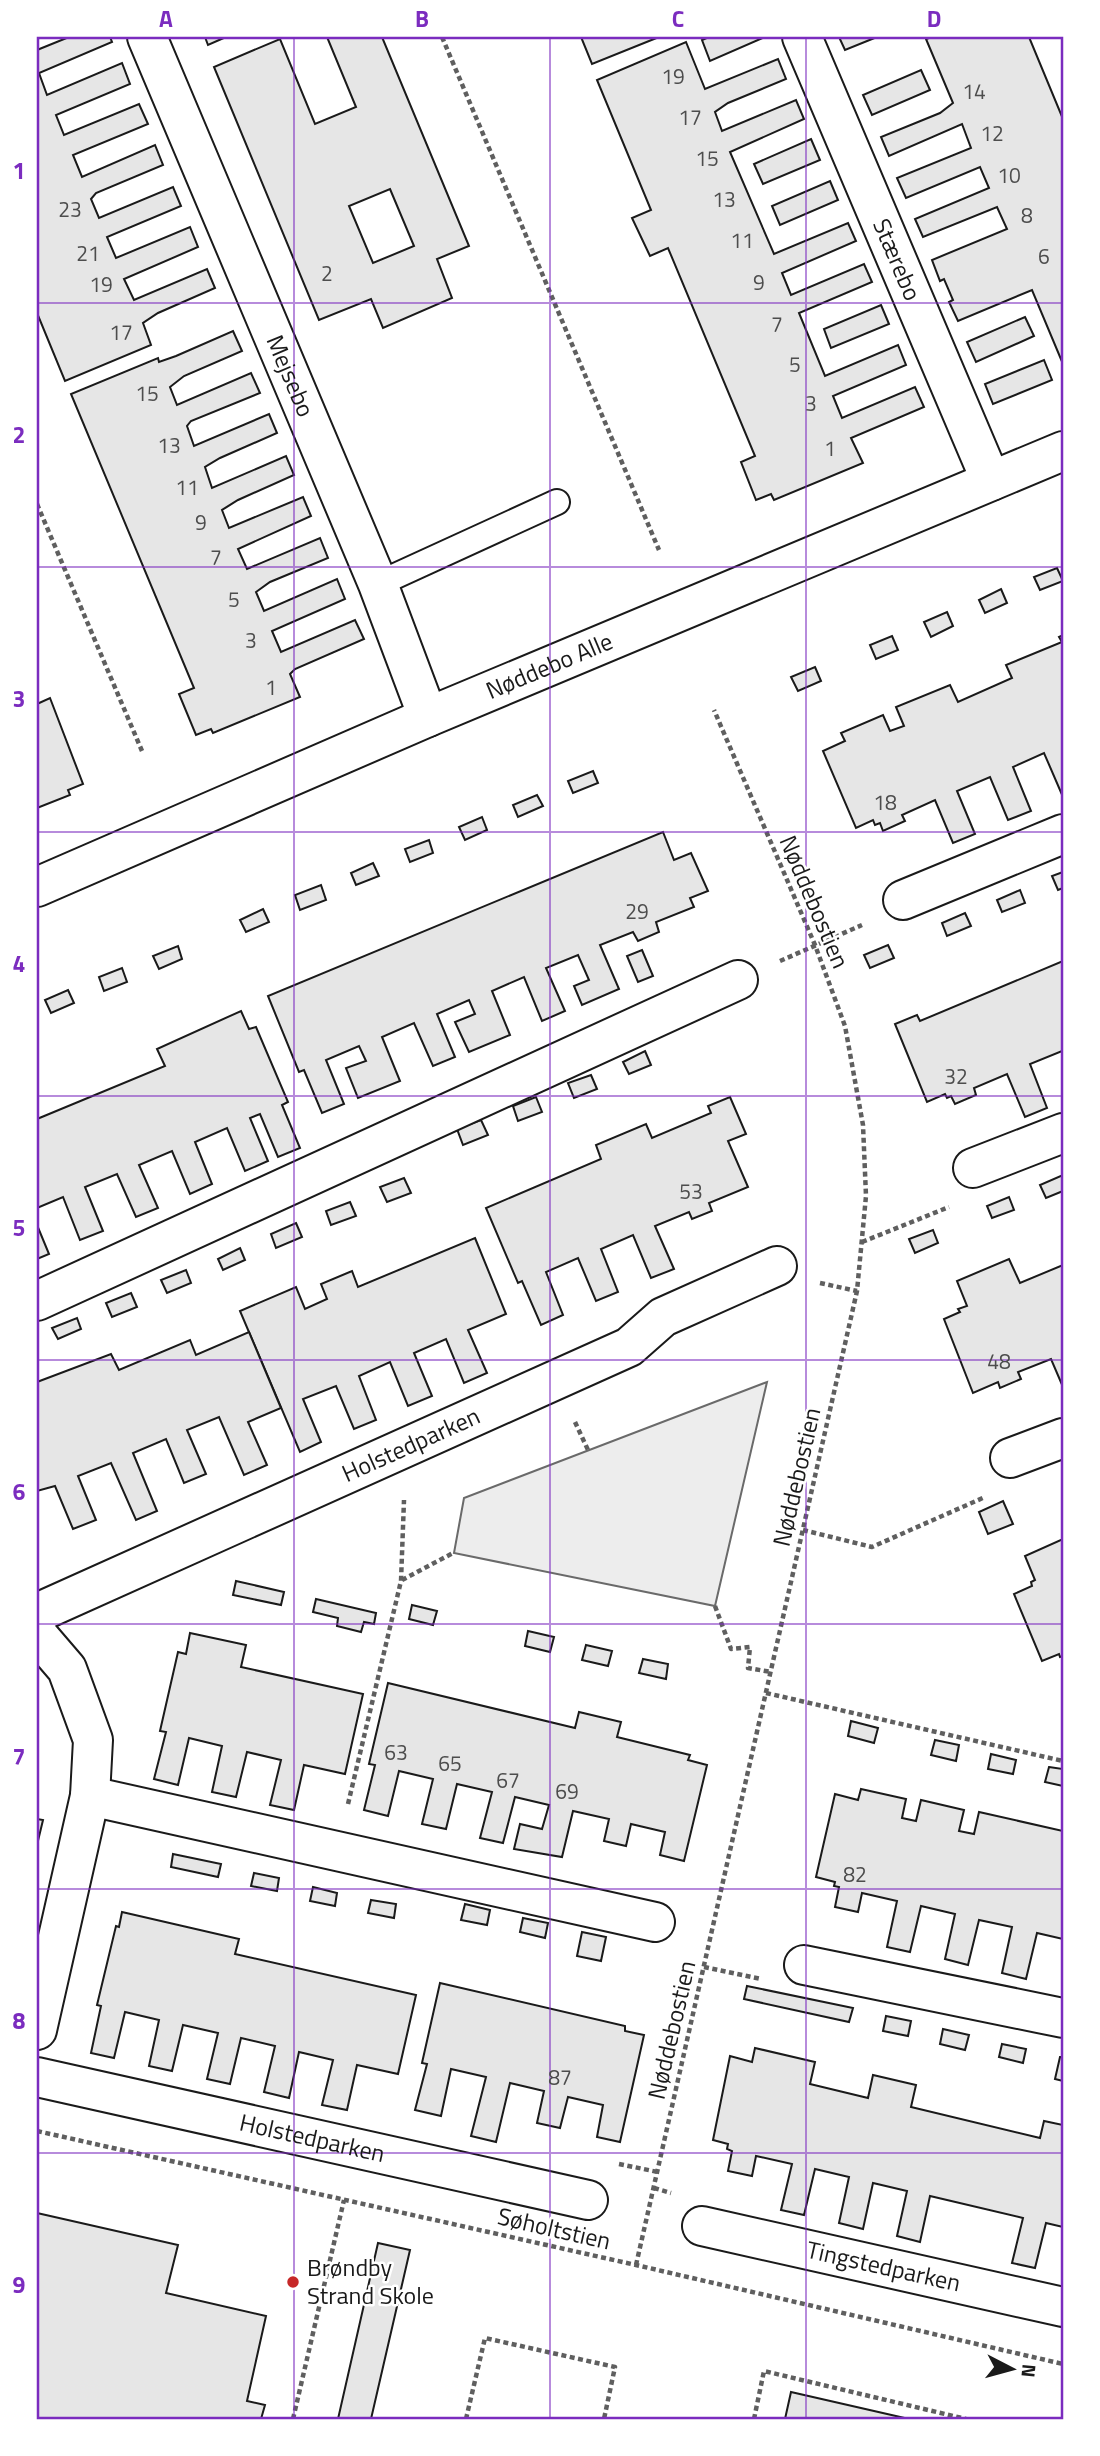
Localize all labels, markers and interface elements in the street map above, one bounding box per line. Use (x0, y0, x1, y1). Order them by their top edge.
text: A (159, 1, 173, 36)
text: B (415, 1, 429, 36)
text: C (672, 1, 684, 36)
text: D (927, 1, 941, 36)
house number: 19 (661, 60, 685, 92)
house number: 14 (962, 75, 986, 107)
house number: 17 (678, 101, 702, 133)
house number: 12 (980, 117, 1004, 149)
house number: 15 (695, 142, 719, 174)
text: 1 (13, 153, 25, 188)
house number: 10 (997, 159, 1021, 191)
house number: 13 (712, 183, 736, 215)
house number: 23 (58, 193, 82, 225)
house number: 8 (1021, 199, 1033, 231)
street label: Stærebo (864, 213, 931, 306)
house number: 11 (730, 224, 754, 256)
house number: 21 (76, 237, 100, 269)
house number: 6 (1038, 240, 1050, 272)
house number: 2 (321, 257, 333, 289)
house number: 9 (753, 266, 765, 298)
house number: 19 (89, 268, 113, 300)
house number: 7 (771, 308, 783, 340)
house number: 17 (109, 316, 133, 348)
street label: Mejsebo (258, 329, 324, 422)
house number: 5 (789, 348, 801, 380)
house number: 15 (135, 377, 159, 409)
house number: 3 (805, 387, 817, 419)
text: 2 (13, 417, 25, 452)
house number: 13 (157, 429, 181, 461)
house number: 1 (824, 432, 836, 464)
house number: 11 (175, 471, 199, 503)
house number: 9 (195, 506, 207, 538)
house number: 7 (210, 541, 222, 573)
house number: 5 (228, 583, 240, 615)
street label: Nøddebo Alle (480, 623, 618, 708)
house number: 3 (245, 624, 257, 656)
house number: 1 (265, 671, 277, 703)
text: 3 (13, 681, 25, 716)
house number: 18 (873, 786, 897, 818)
street label: Nøddebostien (771, 829, 859, 974)
house number: 29 (625, 895, 649, 927)
text: 4 (13, 946, 25, 981)
house number: 32 (944, 1060, 968, 1092)
house number: 53 (679, 1175, 703, 1207)
text: 5 (13, 1210, 25, 1245)
house number: 48 (987, 1345, 1011, 1377)
street label: Holstedparken (336, 1397, 485, 1491)
street label: Nøddebostien (763, 1404, 829, 1550)
text: 6 (13, 1474, 26, 1509)
house number: 63 (384, 1736, 408, 1768)
text: 7 (13, 1739, 25, 1774)
house number: 65 (438, 1747, 462, 1779)
house number: 67 (496, 1764, 520, 1796)
house number: 69 (555, 1775, 579, 1807)
house number: 82 (843, 1858, 867, 1890)
street label: Nøddebostien (638, 1957, 704, 2103)
text: 8 (13, 2003, 26, 2038)
house number: 87 (548, 2061, 572, 2093)
street label: Holstedparken (236, 2104, 389, 2171)
street label: Søholtstien (494, 2198, 614, 2259)
street label: Tingstedparken (803, 2231, 964, 2300)
place label: Brøndby Strand Skole (307, 2249, 434, 2313)
text: 9 (13, 2267, 26, 2302)
marker: Brøndby Strand Skole (285, 2274, 301, 2290)
north arrow (978, 2334, 1048, 2404)
text: N (1014, 2363, 1045, 2379)

